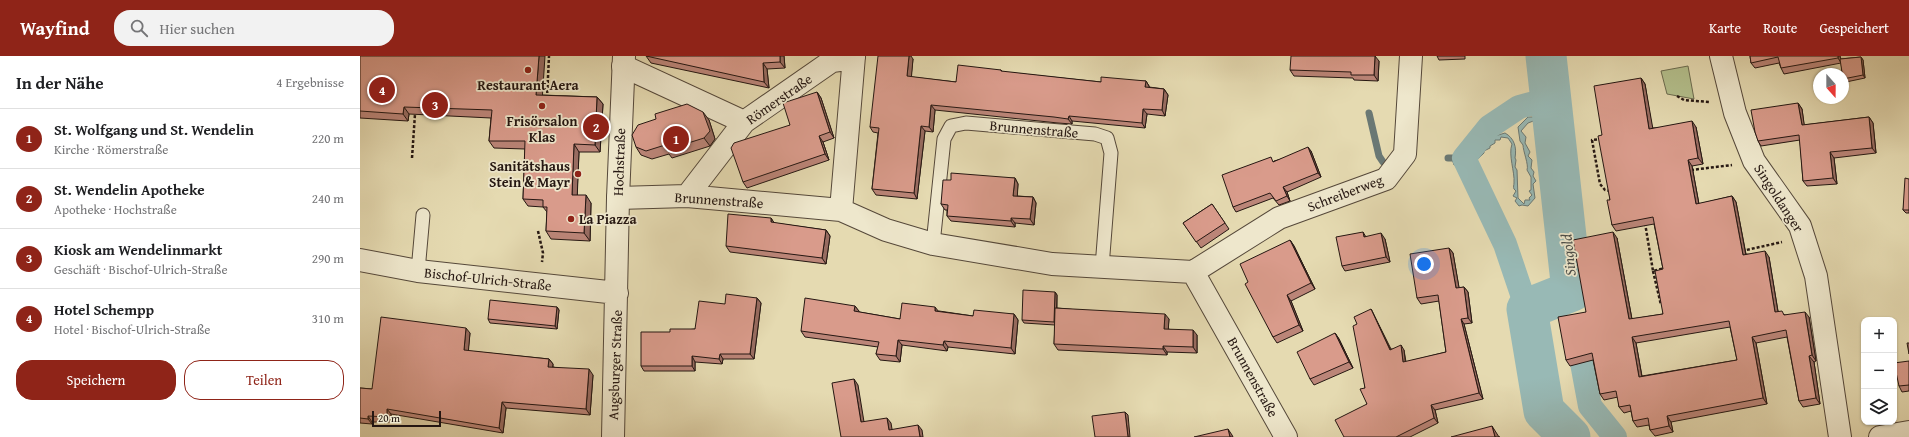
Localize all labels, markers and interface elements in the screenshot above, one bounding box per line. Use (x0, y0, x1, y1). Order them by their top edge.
search box (114, 10, 394, 46)
text: Wayfind (20, 14, 90, 42)
icon: search (128, 17, 150, 39)
text: Hier suchen (160, 18, 235, 39)
text: Karte (1709, 18, 1741, 38)
text: Route (1763, 18, 1797, 38)
text: Gespeichert (1819, 18, 1889, 38)
marker: Restaurant Aera (523, 65, 533, 75)
north arrow (1813, 68, 1849, 104)
street label: Römerstraße (742, 69, 816, 129)
text: In der Nähe (16, 70, 104, 95)
text: 4 Ergebnisse (276, 73, 344, 92)
pin: 4 (369, 75, 395, 105)
place label: Restaurant Aera (477, 75, 580, 95)
pin: 3 (422, 90, 448, 120)
marker: Frisörsalon Klas (537, 101, 547, 111)
place label: Frisörsalon Klas (506, 111, 578, 147)
pin: 2 (583, 112, 609, 142)
street label: Brunnenstraße (989, 115, 1080, 143)
text: St. Wolfgang und St. Wendelin (54, 119, 254, 140)
pin: 1 (663, 124, 689, 154)
street label: Hochstraße (608, 127, 630, 196)
text: 1 (26, 129, 32, 148)
text: 220 m (312, 129, 344, 148)
text: Kirche · Römerstraße (54, 140, 168, 159)
place label: Sanitätshaus Stein & Mayr (489, 156, 571, 192)
street label: Singoldanger (1749, 160, 1809, 236)
marker: Sanitätshaus Stein & Mayr (573, 169, 583, 179)
street label: Schreiberweg (1304, 169, 1386, 217)
text: St. Wendelin Apotheke (54, 179, 205, 200)
street label: Brunnenstraße (674, 187, 764, 213)
text: 2 (26, 189, 32, 208)
text: 240 m (312, 189, 344, 208)
text: Apotheke · Hochstraße (54, 200, 177, 219)
place label: La Piazza (579, 209, 638, 229)
marker: La Piazza (566, 214, 576, 224)
water label: Singold (1555, 233, 1581, 277)
text: Kiosk am Wendelinmarkt (54, 239, 222, 260)
text: 3 (26, 249, 32, 268)
text: 290 m (312, 249, 344, 268)
your location (1414, 254, 1434, 274)
text: Geschäft · Bischof-Ulrich-Straße (54, 260, 227, 279)
street label: Bischof-Ulrich-Straße (423, 262, 553, 296)
text: Hotel Schempp (54, 299, 154, 320)
text: 4 (26, 309, 32, 328)
text: 310 m (312, 309, 344, 328)
street label: Augsburger Straße (603, 309, 627, 421)
map controls (1861, 317, 1897, 425)
button: + (1861, 317, 1897, 353)
text: Hotel · Bischof-Ulrich-Straße (54, 320, 210, 339)
street label: Brunnenstraße (1223, 333, 1284, 421)
button: − (1861, 353, 1897, 389)
button: Speichern (16, 360, 176, 400)
button: Teilen (184, 360, 344, 400)
button: layers (1861, 389, 1897, 425)
scale bar (372, 409, 441, 428)
text: 20 m (378, 410, 400, 426)

